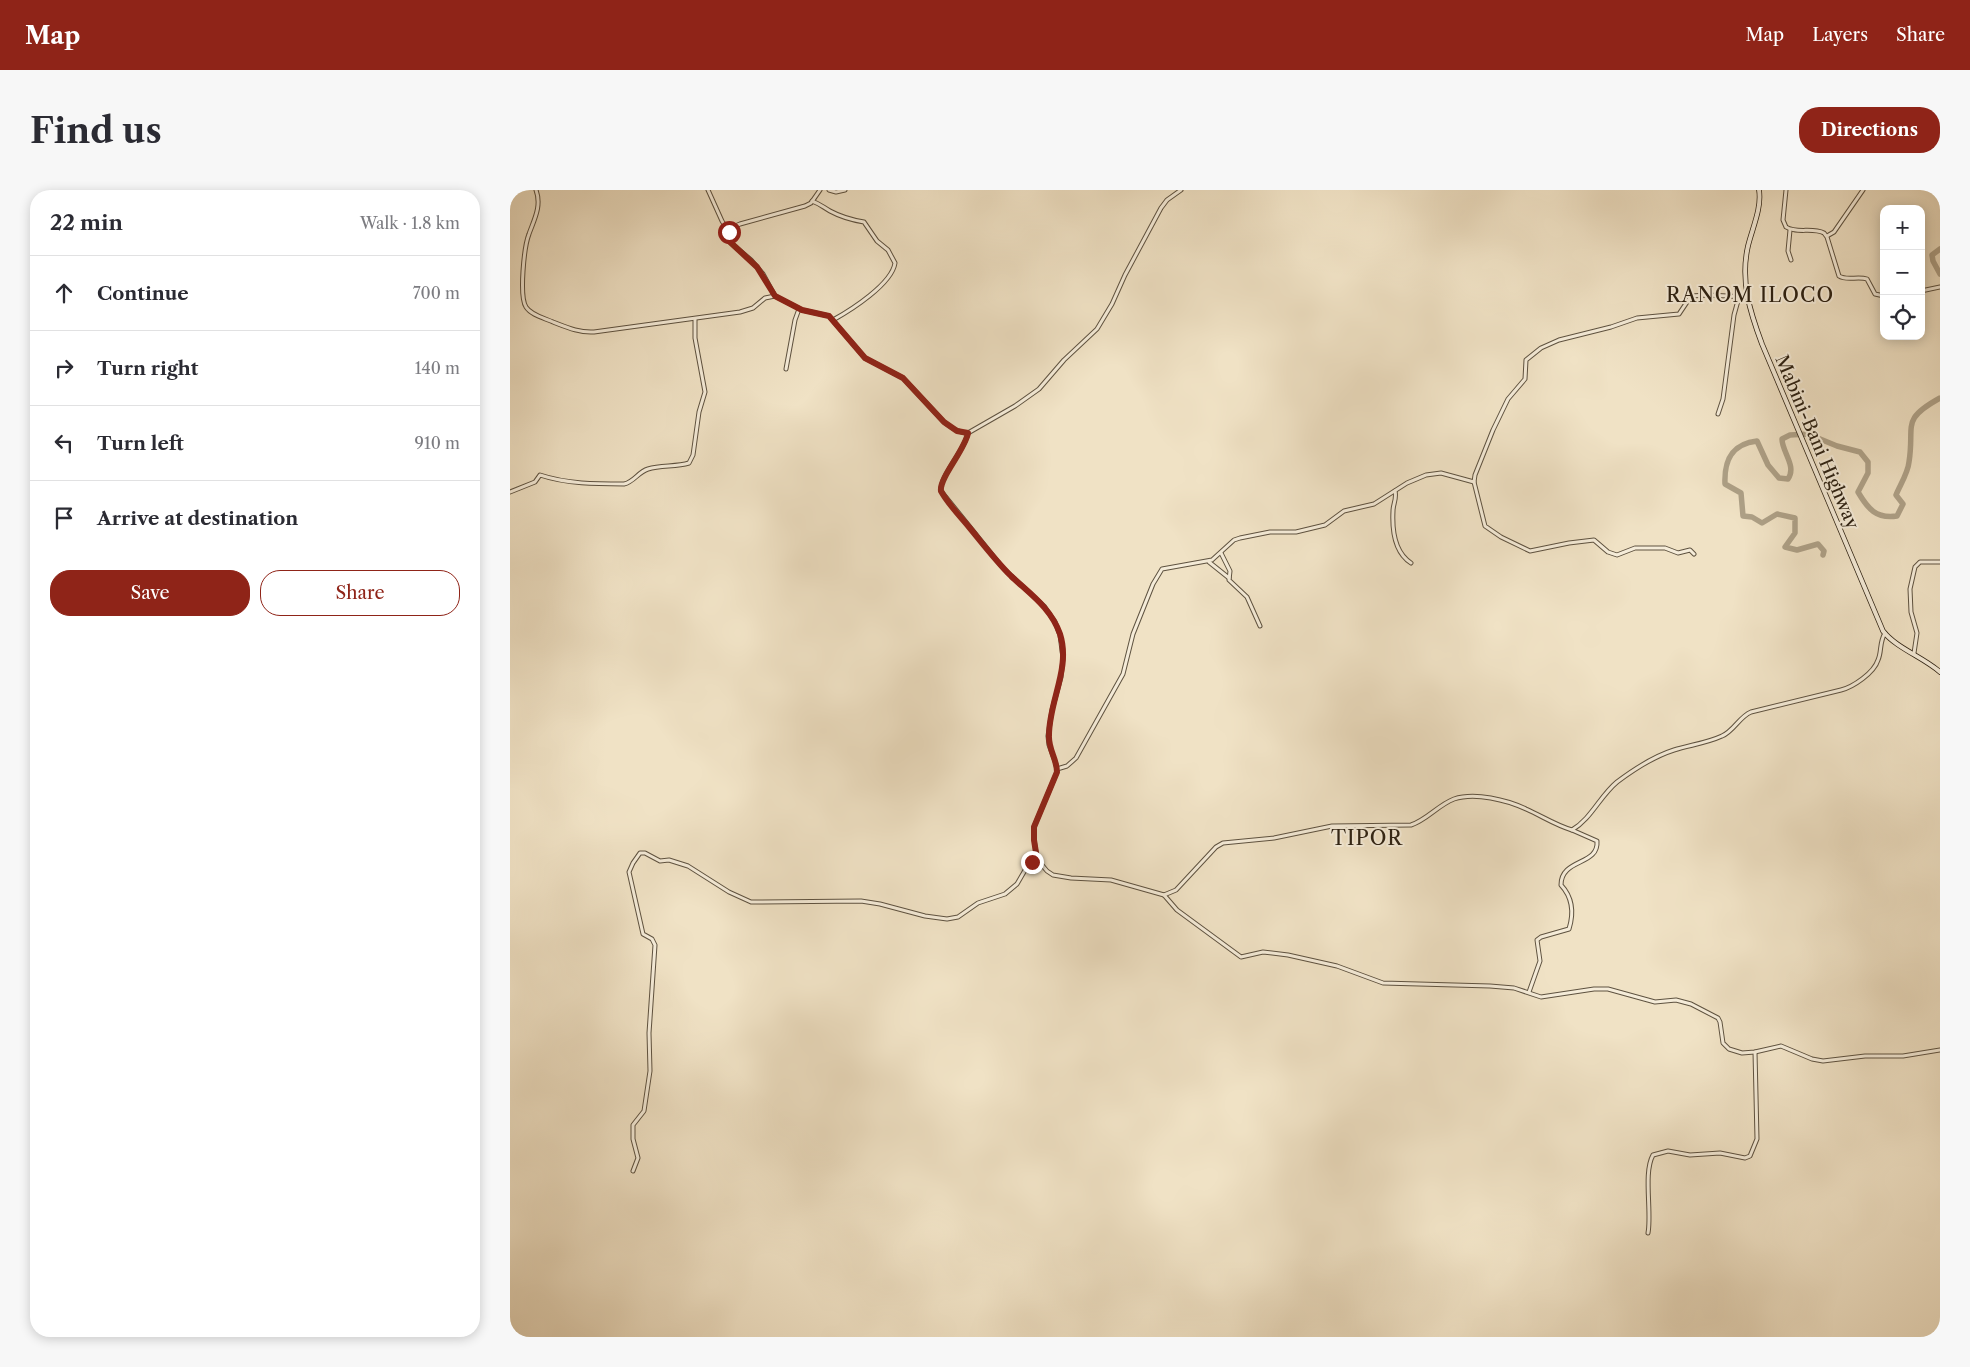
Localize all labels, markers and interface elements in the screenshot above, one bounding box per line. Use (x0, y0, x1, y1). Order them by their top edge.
text: Map (25, 21, 80, 50)
text: Map (1746, 24, 1784, 46)
text: Layers (1812, 24, 1868, 46)
text: Share (1896, 24, 1945, 46)
button: Directions (1799, 107, 1940, 153)
text: Find us (30, 109, 162, 152)
map controls (1880, 205, 1925, 340)
button: + (1880, 205, 1925, 250)
text: 22 min (50, 210, 123, 235)
text: Walk · 1.8 km (360, 213, 460, 233)
route start (718, 221, 741, 244)
button: − (1880, 250, 1925, 295)
icon: ahead (50, 279, 78, 307)
text: Continue (97, 282, 189, 305)
text: 700 m (413, 283, 460, 303)
district label: RANOM ILOCO (1666, 283, 1834, 307)
button: locate (1880, 295, 1925, 340)
street label: Mabini-Bani Highway (1770, 352, 1864, 533)
icon: right (50, 354, 78, 382)
text: Turn right (97, 357, 198, 380)
text: 140 m (415, 358, 460, 378)
icon: left (50, 429, 78, 457)
text: Turn left (97, 432, 184, 455)
text: 910 m (415, 433, 460, 453)
icon: arrive (50, 504, 78, 532)
text: Arrive at destination (97, 507, 298, 530)
button: Save (50, 570, 250, 616)
button: Share (260, 570, 460, 616)
district label: TIPOR (1331, 826, 1403, 850)
route end (1021, 851, 1044, 874)

